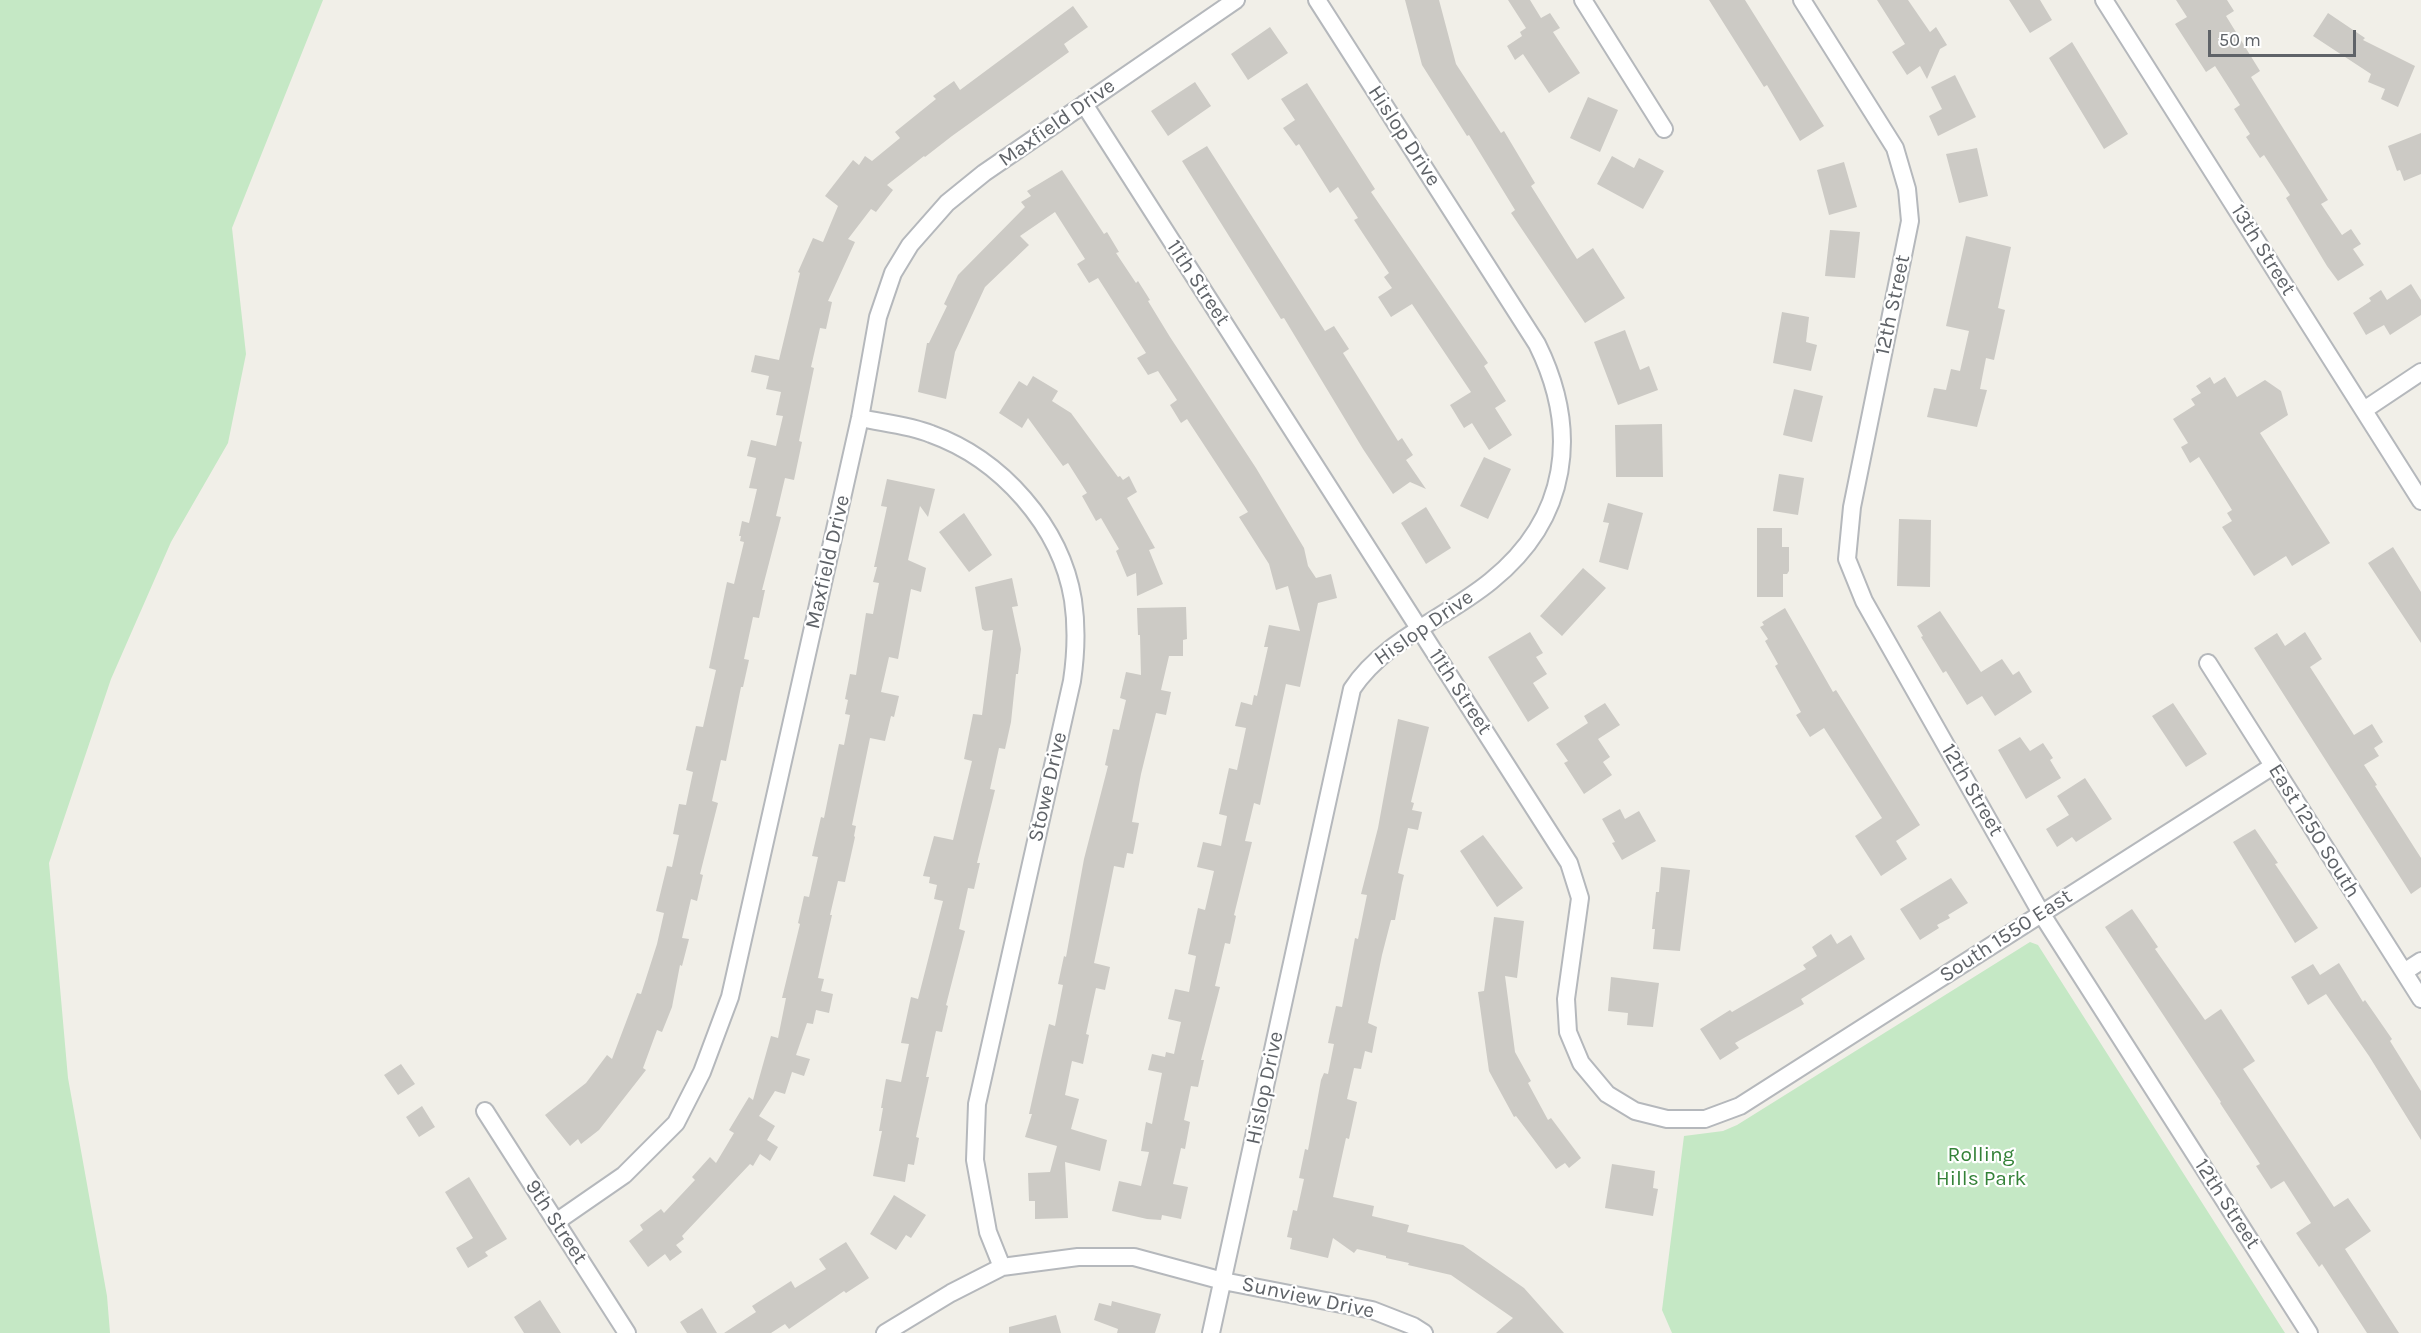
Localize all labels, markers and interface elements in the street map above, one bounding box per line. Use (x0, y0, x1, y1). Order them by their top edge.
scale bar (2211, 18, 2360, 56)
text: 50 m (2219, 29, 2261, 51)
street label: Maxfield Drive (994, 73, 1120, 173)
street label: Hislop Drive (1362, 81, 1446, 191)
street label: 13th Street (2225, 200, 2301, 300)
street label: 11th Street (1161, 235, 1235, 331)
street label: 12th Street (1870, 252, 1916, 358)
street label: Maxfield Drive (800, 493, 856, 631)
street label: Hislop Drive (1370, 585, 1478, 671)
street label: 11th Street (1423, 644, 1497, 740)
street label: Stowe Drive (1023, 730, 1073, 844)
street label: 12th Street (1936, 739, 2008, 841)
street label: East 1250 South (2263, 759, 2365, 903)
street label: South 1550 East (1935, 884, 2077, 988)
street label: Hislop Drive (1241, 1029, 1289, 1147)
park label: Rolling Hills Park (1936, 1142, 2026, 1192)
street label: 12th Street (2189, 1154, 2265, 1254)
street label: 9th Street (519, 1175, 593, 1269)
street label: Sunview Drive (1239, 1272, 1377, 1324)

